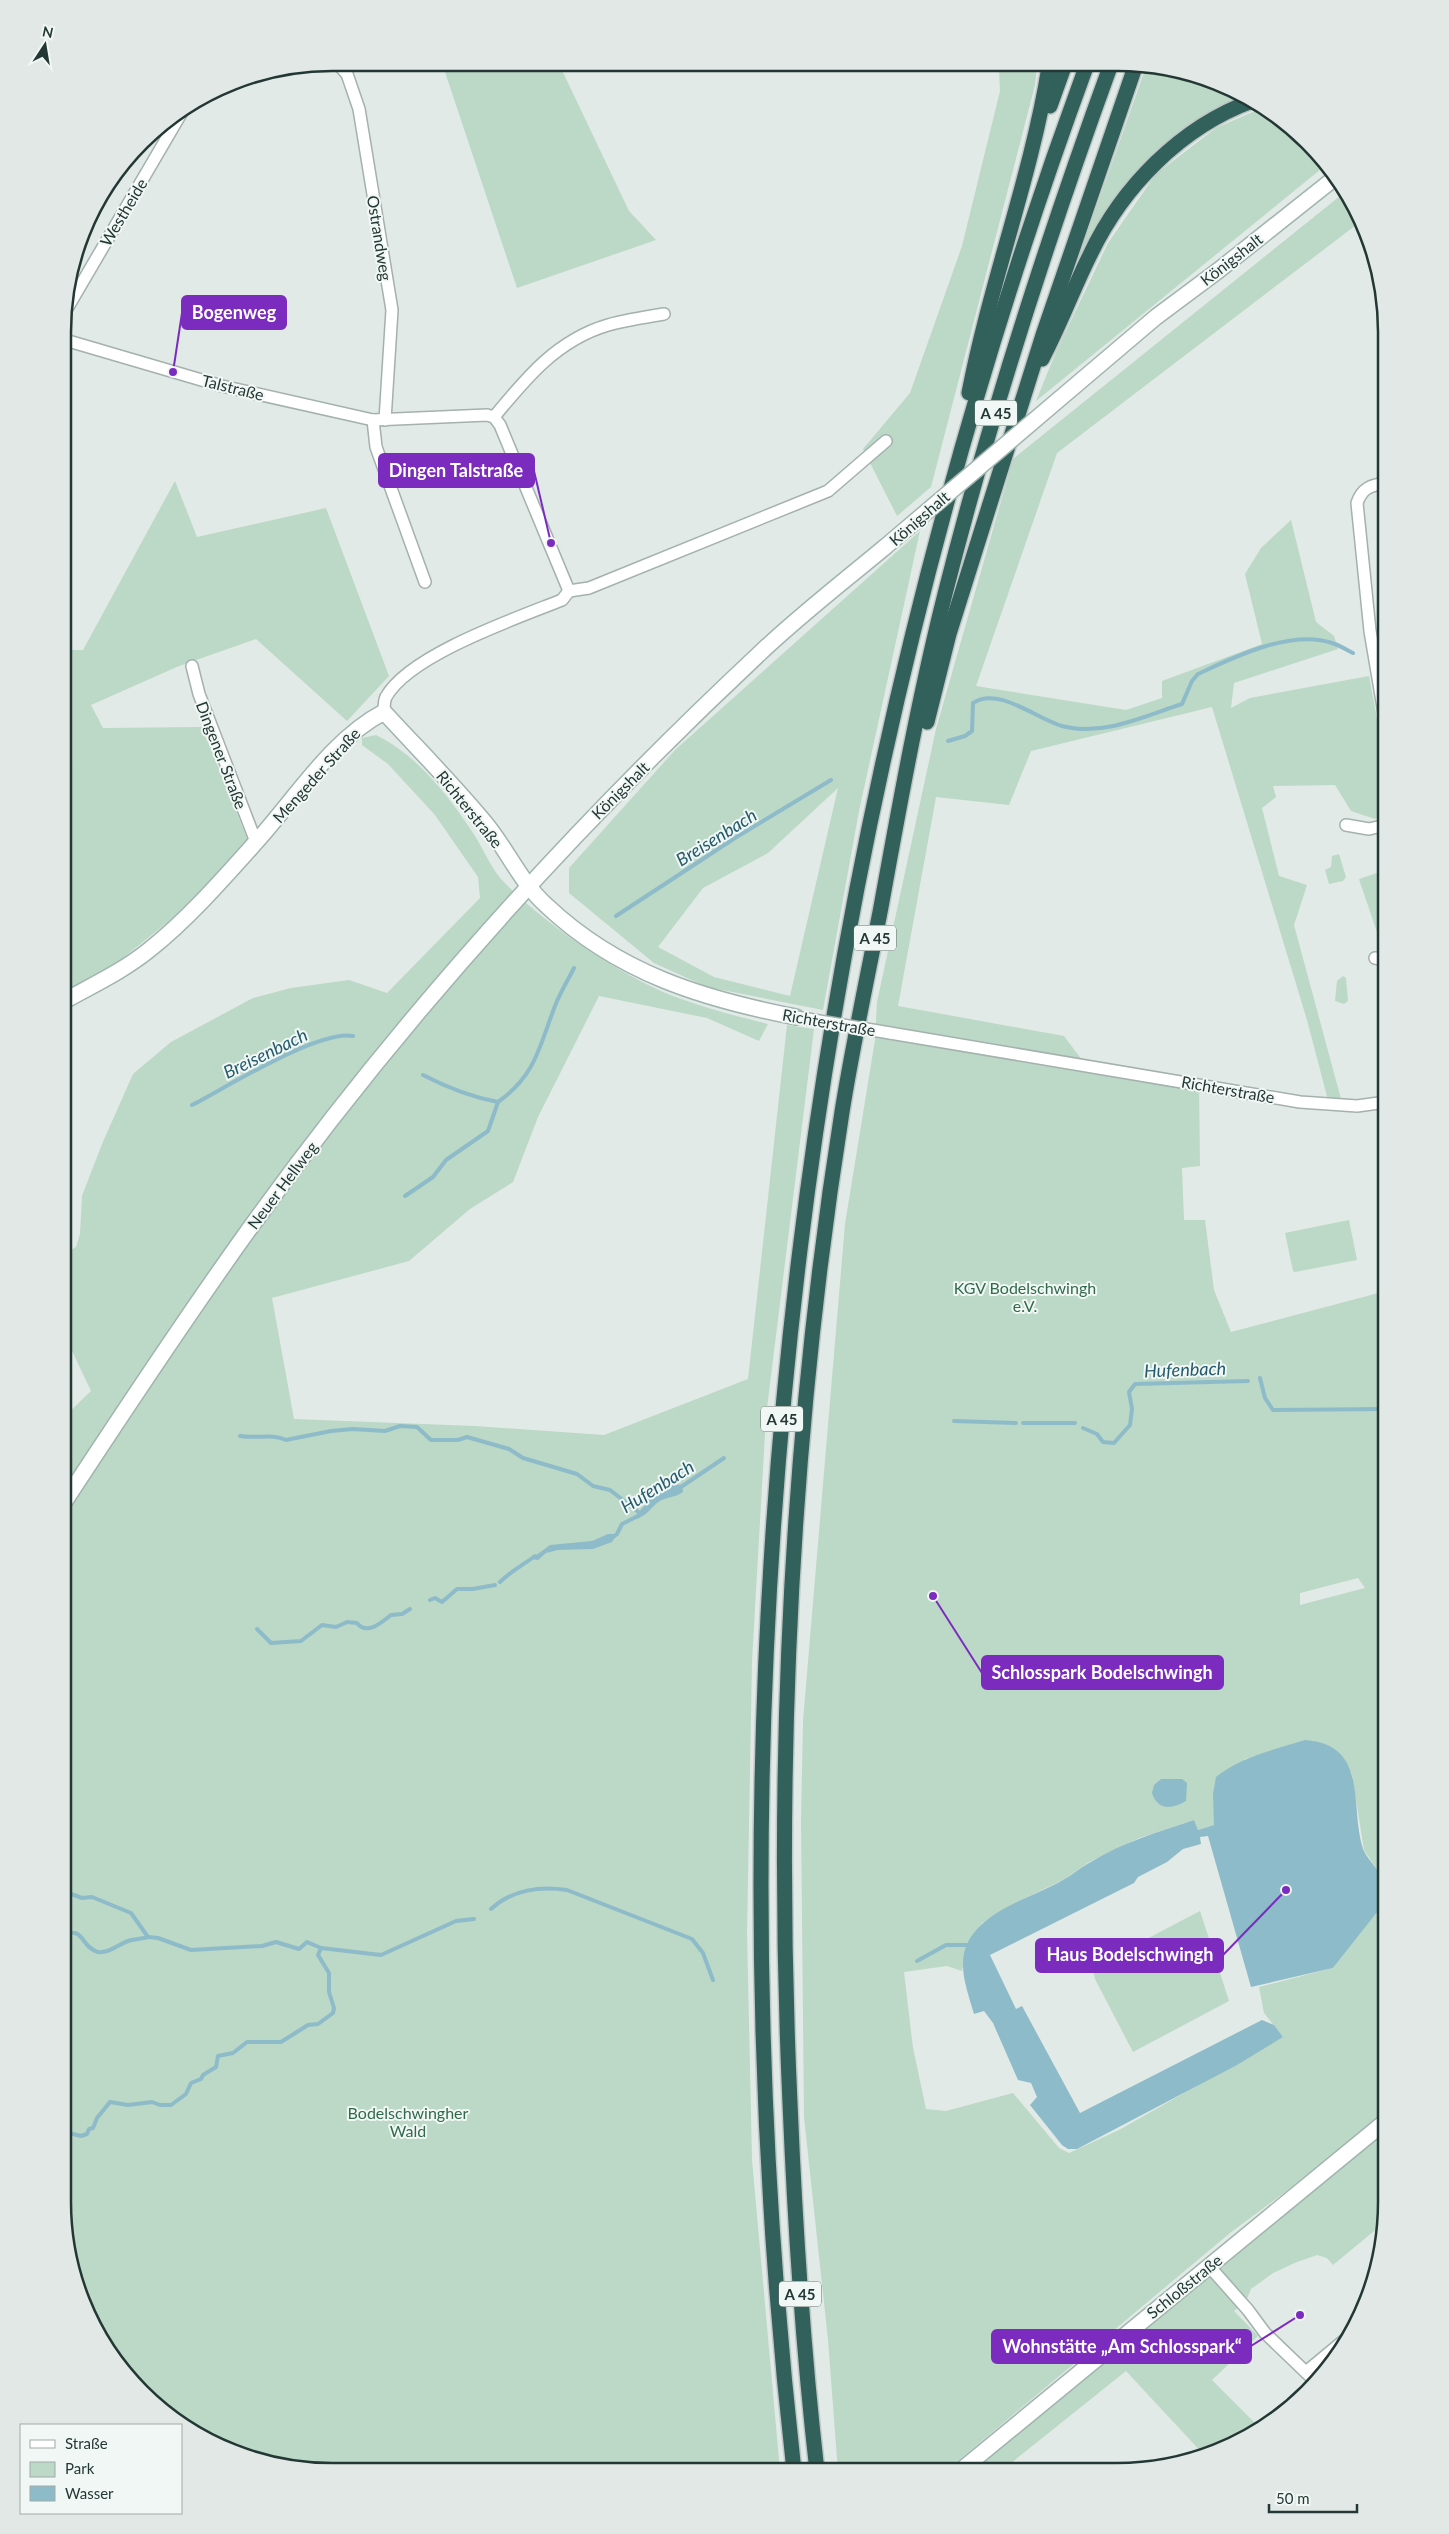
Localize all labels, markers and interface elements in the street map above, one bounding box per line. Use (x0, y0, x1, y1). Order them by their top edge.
north arrow (20, 20, 70, 70)
text: N (41, 22, 55, 41)
street label: Westheide (95, 175, 151, 249)
street label: Ostrandweg (364, 194, 396, 282)
street label: Königshalt (1196, 229, 1266, 289)
callout: Bogenweg (182, 296, 286, 329)
text: Bogenweg (192, 301, 277, 323)
street label: Talstraße (200, 370, 266, 404)
road number: A 45 (975, 400, 1017, 426)
callout: Dingen Talstraße (379, 454, 534, 487)
text: Dingen Talstraße (389, 459, 524, 481)
street label: Königshalt (885, 487, 953, 549)
street label: Dingener Straße (193, 698, 251, 812)
street label: Mengeder Straße (268, 724, 364, 826)
street label: Königshalt (587, 757, 653, 823)
street label: Richterstraße (433, 766, 507, 852)
water label: Breisenbach (672, 804, 760, 870)
road number: A 45 (854, 926, 896, 950)
street label: Richterstraße (781, 1004, 877, 1040)
water label: Breisenbach (219, 1023, 311, 1083)
street label: Richterstraße (1180, 1071, 1276, 1107)
street label: Neuer Hellweg (243, 1138, 321, 1232)
park label: KGV Bodelschwingh e.V. (954, 1278, 1096, 1315)
water label: Hufenbach (1144, 1357, 1226, 1381)
road number: A 45 (761, 1406, 803, 1432)
water label: Hufenbach (616, 1455, 698, 1517)
callout: Schlosspark Bodelschwingh (982, 1656, 1223, 1689)
text: Schlosspark Bodelschwingh (991, 1661, 1213, 1683)
callout: Haus Bodelschwingh (1036, 1939, 1223, 1972)
text: Haus Bodelschwingh (1046, 1943, 1214, 1965)
park label: Bodelschwingher Wald (348, 2103, 469, 2140)
street label: Schloßstraße (1143, 2250, 1225, 2322)
road number: A 45 (779, 2282, 821, 2306)
callout: Wohnstätte „Am Schlosspark“ (992, 2330, 1251, 2363)
text: Wohnstätte „Am Schlosspark“ (1002, 2335, 1242, 2357)
legend (20, 2424, 182, 2514)
text: Straße (65, 2434, 108, 2452)
text: Park (65, 2459, 95, 2477)
scale bar (1269, 2482, 1356, 2514)
text: Wasser (65, 2484, 114, 2502)
text: 50 m (1276, 2489, 1310, 2507)

